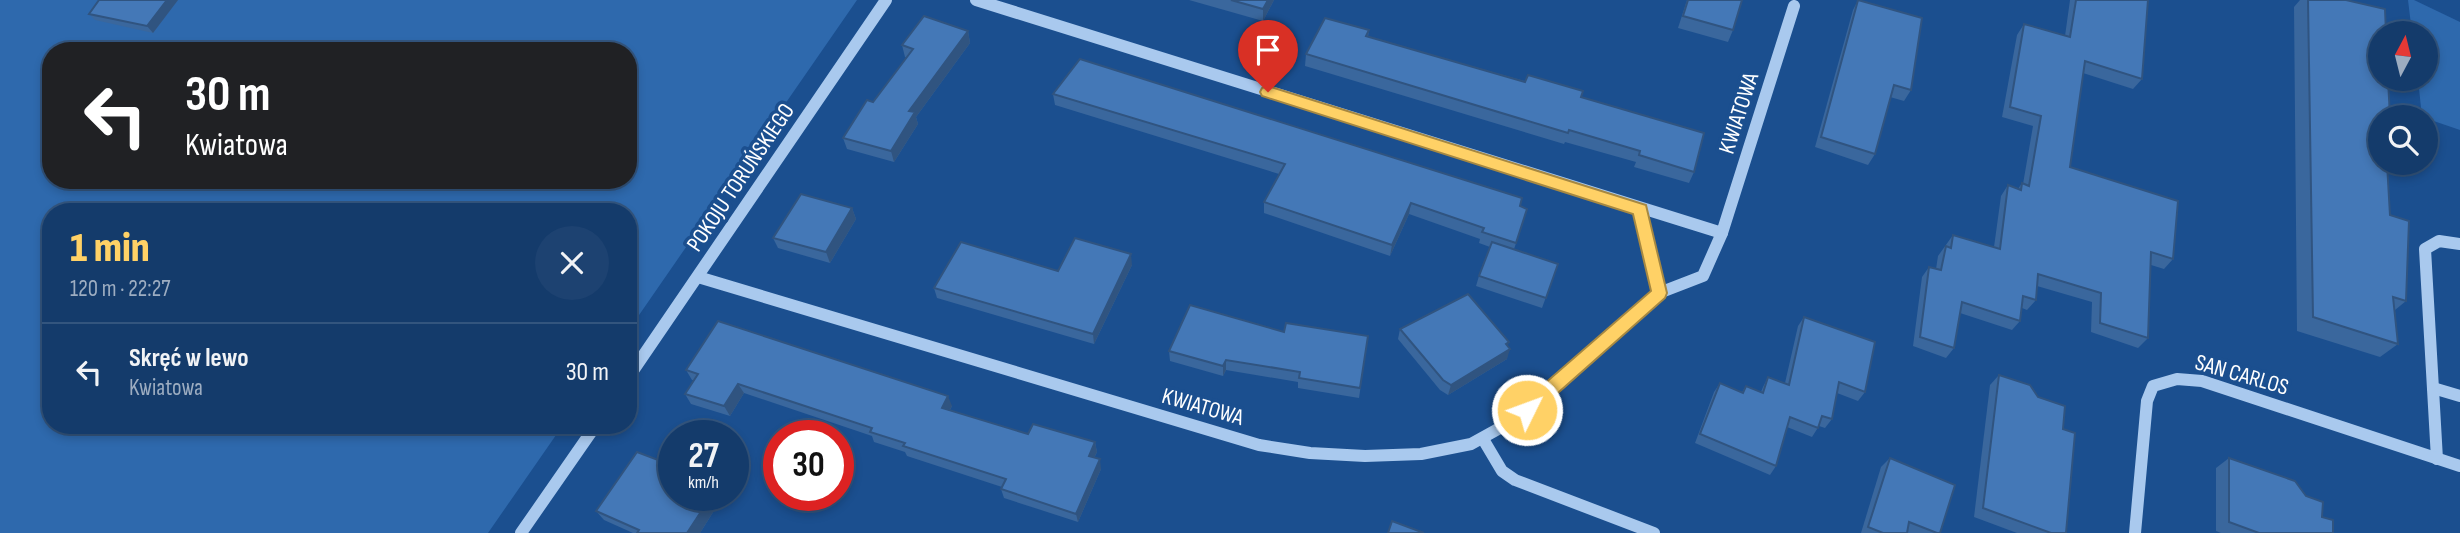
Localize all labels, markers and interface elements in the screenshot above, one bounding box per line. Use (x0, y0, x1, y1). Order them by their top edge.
pin (1238, 20, 1298, 92)
north arrow (2368, 21, 2438, 91)
map controls (2368, 21, 2438, 175)
icon: arrive (1249, 31, 1287, 69)
text: 30 m (185, 66, 270, 125)
street label: KWIATOWA (1713, 69, 1765, 157)
icon: left (70, 70, 161, 161)
street label: POKOJU TORUŃSKIEGO (681, 98, 801, 257)
button: search (2368, 105, 2438, 175)
text: Kwiatowa (185, 126, 288, 165)
text: 1 min (70, 223, 150, 274)
button: close (535, 226, 609, 300)
text: 120 m · 22:27 (70, 275, 170, 303)
text: Skręć w lewo (129, 343, 249, 374)
street label: SAN CARLOS (2192, 348, 2292, 402)
icon: left (70, 353, 108, 391)
text: 30 m (566, 357, 609, 388)
position arrow (1490, 373, 1564, 447)
text: Kwiatowa (129, 374, 203, 402)
street label: KWIATOWA (1159, 382, 1247, 432)
speed limit sign: 30 (763, 420, 854, 511)
text: 27 (688, 435, 719, 478)
text: km/h (688, 472, 719, 493)

